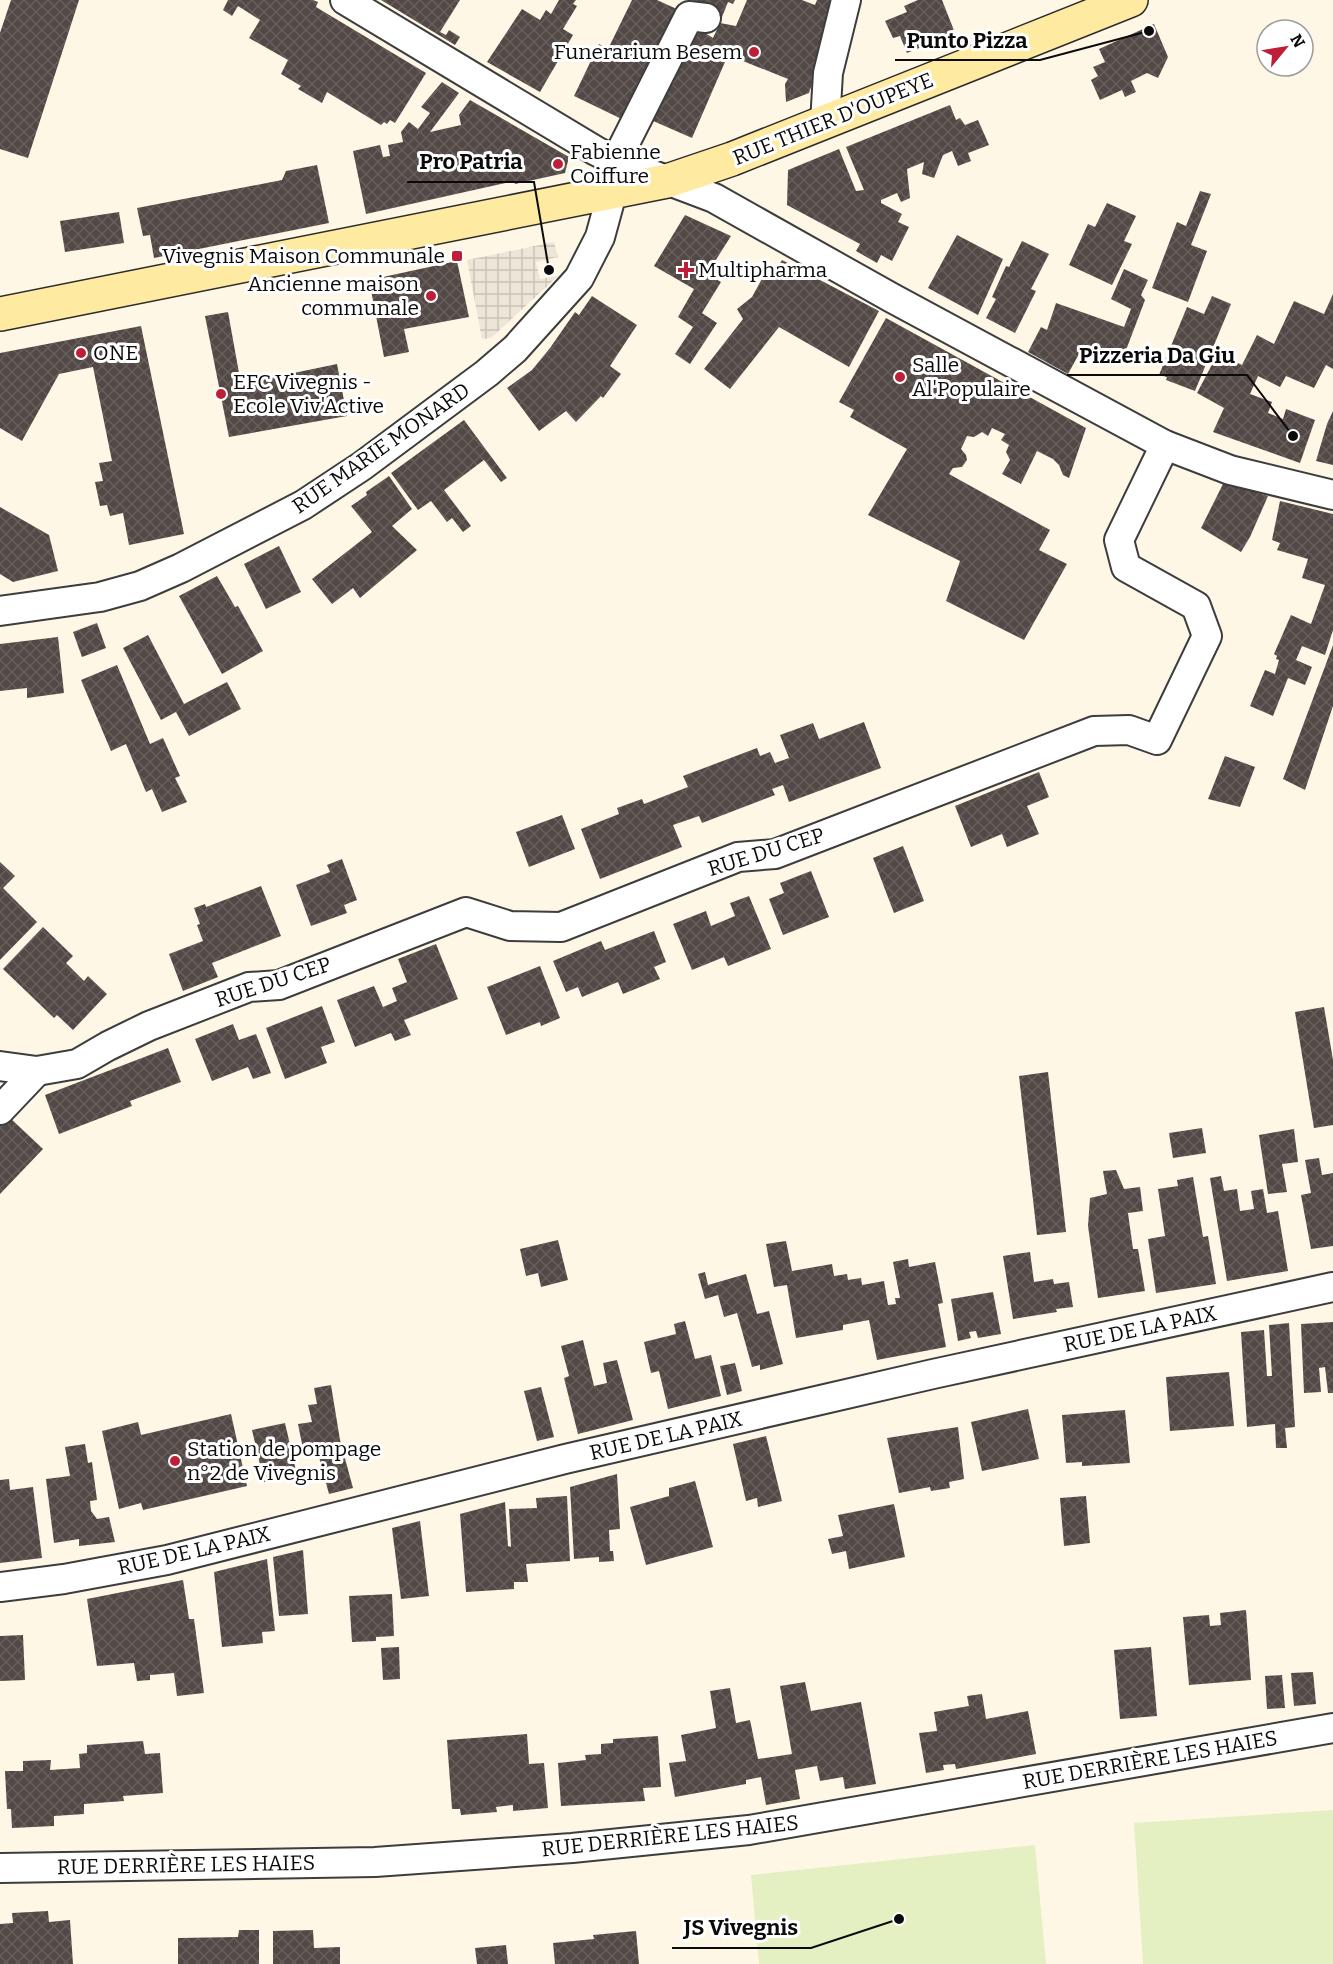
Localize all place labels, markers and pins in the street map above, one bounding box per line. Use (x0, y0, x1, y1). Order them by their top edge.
callout: Punto Pizza (895, 20, 1040, 60)
place label: Funerarium Besem (554, 39, 742, 65)
marker: Funerarium Besem (747, 45, 761, 59)
place label: Fabienne Coiffure (570, 139, 661, 189)
callout: Pro Patria (407, 142, 534, 182)
marker: Fabienne Coiffure (551, 157, 565, 171)
place label: Vivegnis Maison Communale (162, 243, 445, 269)
marker: Vivegnis Maison Communale (450, 249, 464, 263)
place label: Multipharma (698, 257, 828, 283)
marker: Multipharma (679, 263, 693, 277)
place label: Ancienne maison communale (248, 271, 419, 321)
marker: Ancienne maison communale (424, 289, 438, 303)
callout: Pizzeria Da Giu (1067, 335, 1247, 375)
place label: ONE (93, 340, 138, 366)
marker: ONE (74, 346, 88, 360)
place label: Salle Al'Populaire (912, 352, 1031, 402)
place label: EFC Vivegnis - Ecole Viv'Active (233, 369, 384, 419)
marker: Salle Al'Populaire (893, 370, 907, 384)
marker: EFC Vivegnis - Ecole Viv'Active (214, 387, 228, 401)
place label: Station de pompage n°2 de Vivegnis (187, 1436, 381, 1486)
marker: Station de pompage n°2 de Vivegnis (168, 1454, 182, 1468)
callout: JS Vivegnis (672, 1908, 811, 1948)

